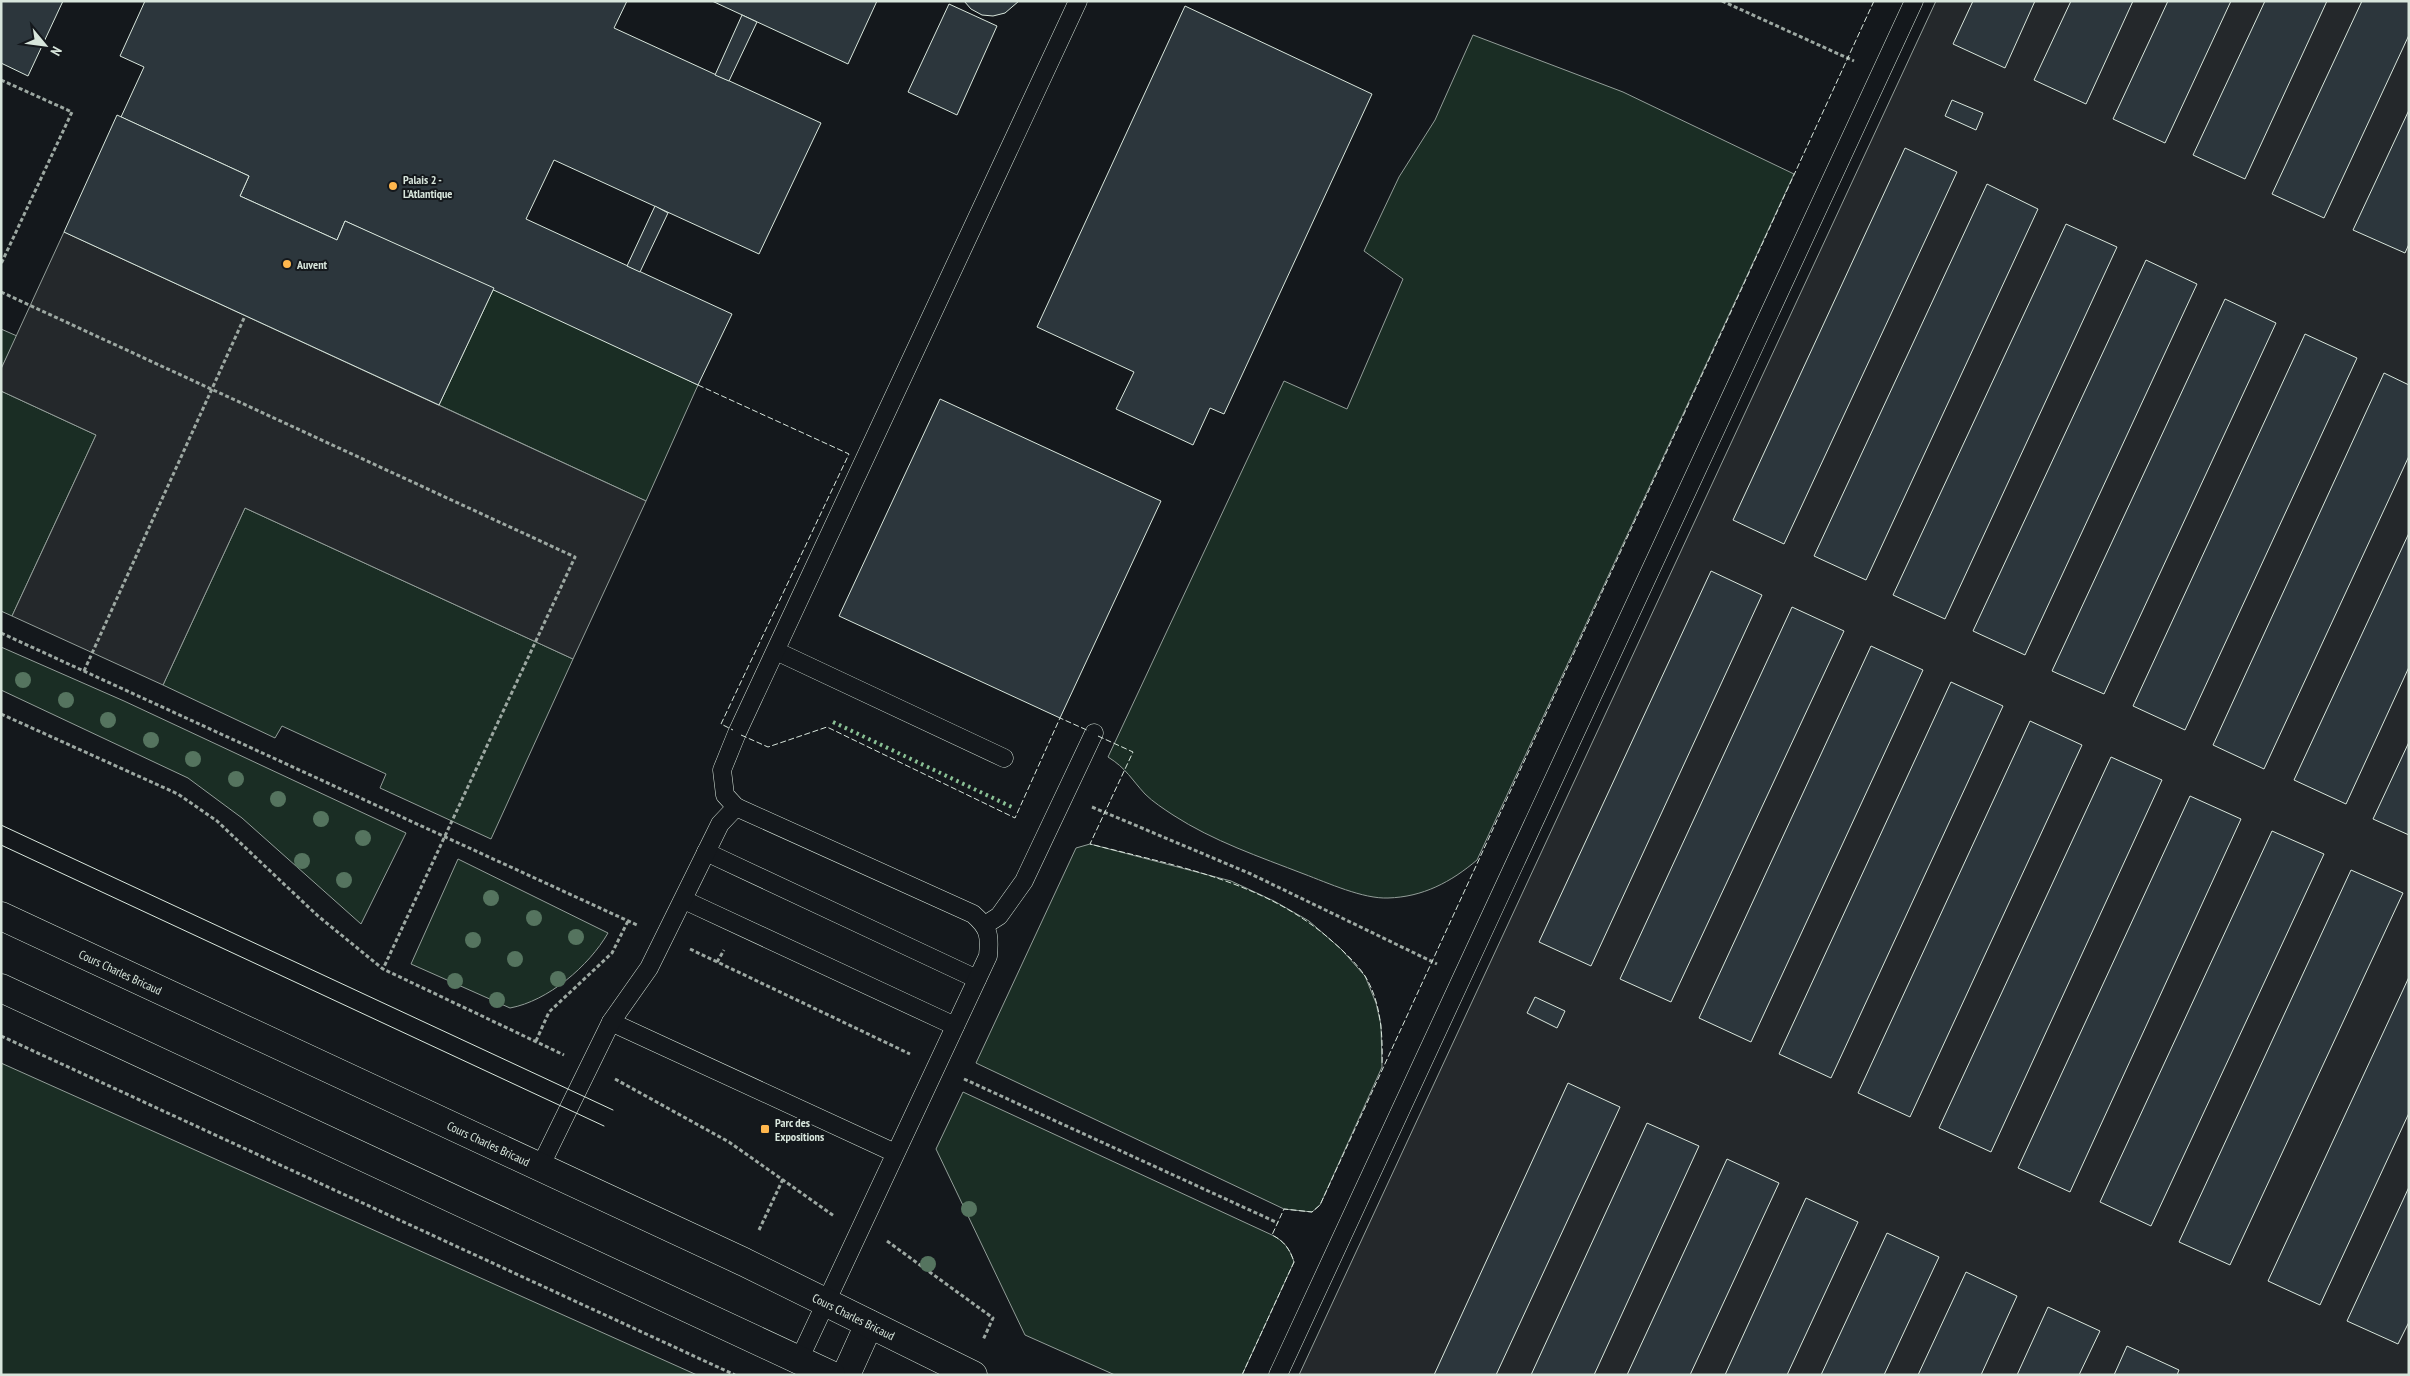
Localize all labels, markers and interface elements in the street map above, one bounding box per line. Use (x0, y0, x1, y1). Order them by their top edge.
north arrow (20, 20, 70, 70)
text: N (47, 44, 66, 59)
place label: Palais 2 - L'Atlantique (403, 172, 452, 201)
marker: Palais 2 - L'Atlantique (387, 180, 399, 192)
place label: Auvent (296, 257, 328, 272)
marker: Auvent (281, 258, 293, 270)
street label: Cours Charles Bricaud (77, 946, 165, 997)
place label: Parc des Expositions (775, 1115, 824, 1144)
street label: Cours Charles Bricaud (445, 1117, 533, 1169)
marker: Parc des Expositions (759, 1123, 771, 1135)
street label: Cours Charles Bricaud (810, 1290, 897, 1343)

